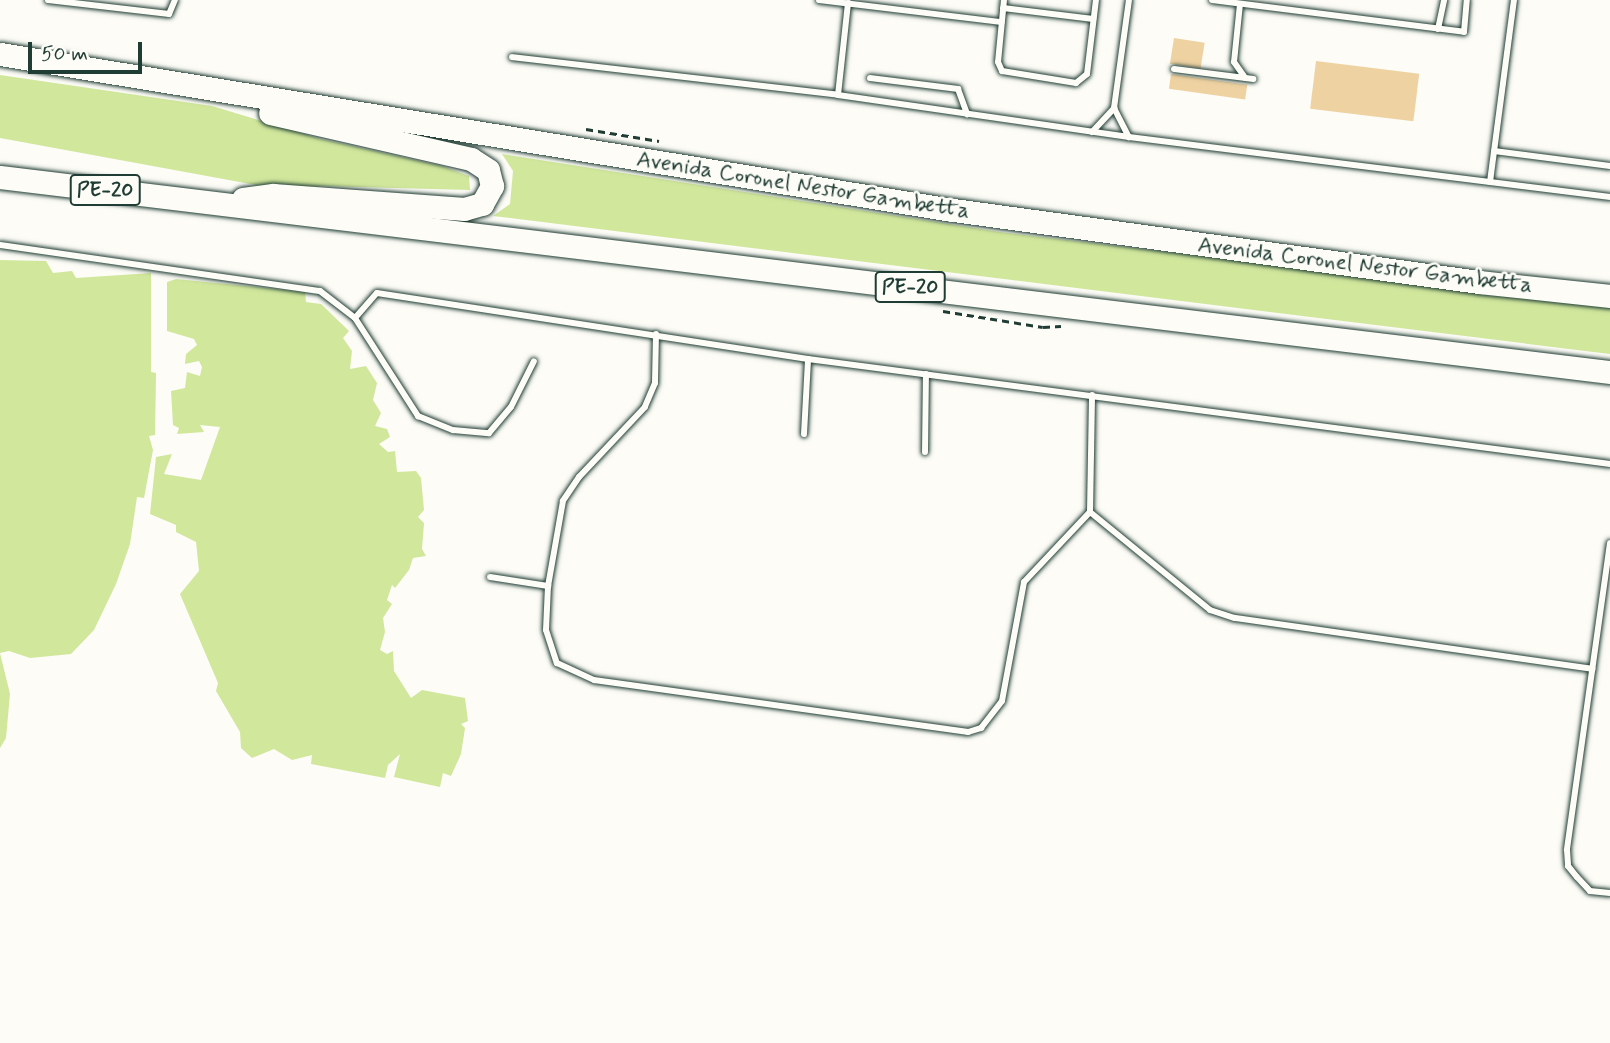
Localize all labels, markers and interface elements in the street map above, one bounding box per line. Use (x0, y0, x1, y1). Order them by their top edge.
scale bar (32, 28, 145, 72)
text: 50 m (41, 40, 88, 68)
street label: Avenida Coronel Nestor Gambetta (635, 146, 971, 226)
road number: PE-20 (68, 172, 142, 208)
street label: Avenida Coronel Nestor Gambetta (1197, 232, 1533, 300)
road number: PE-20 (873, 270, 947, 304)

